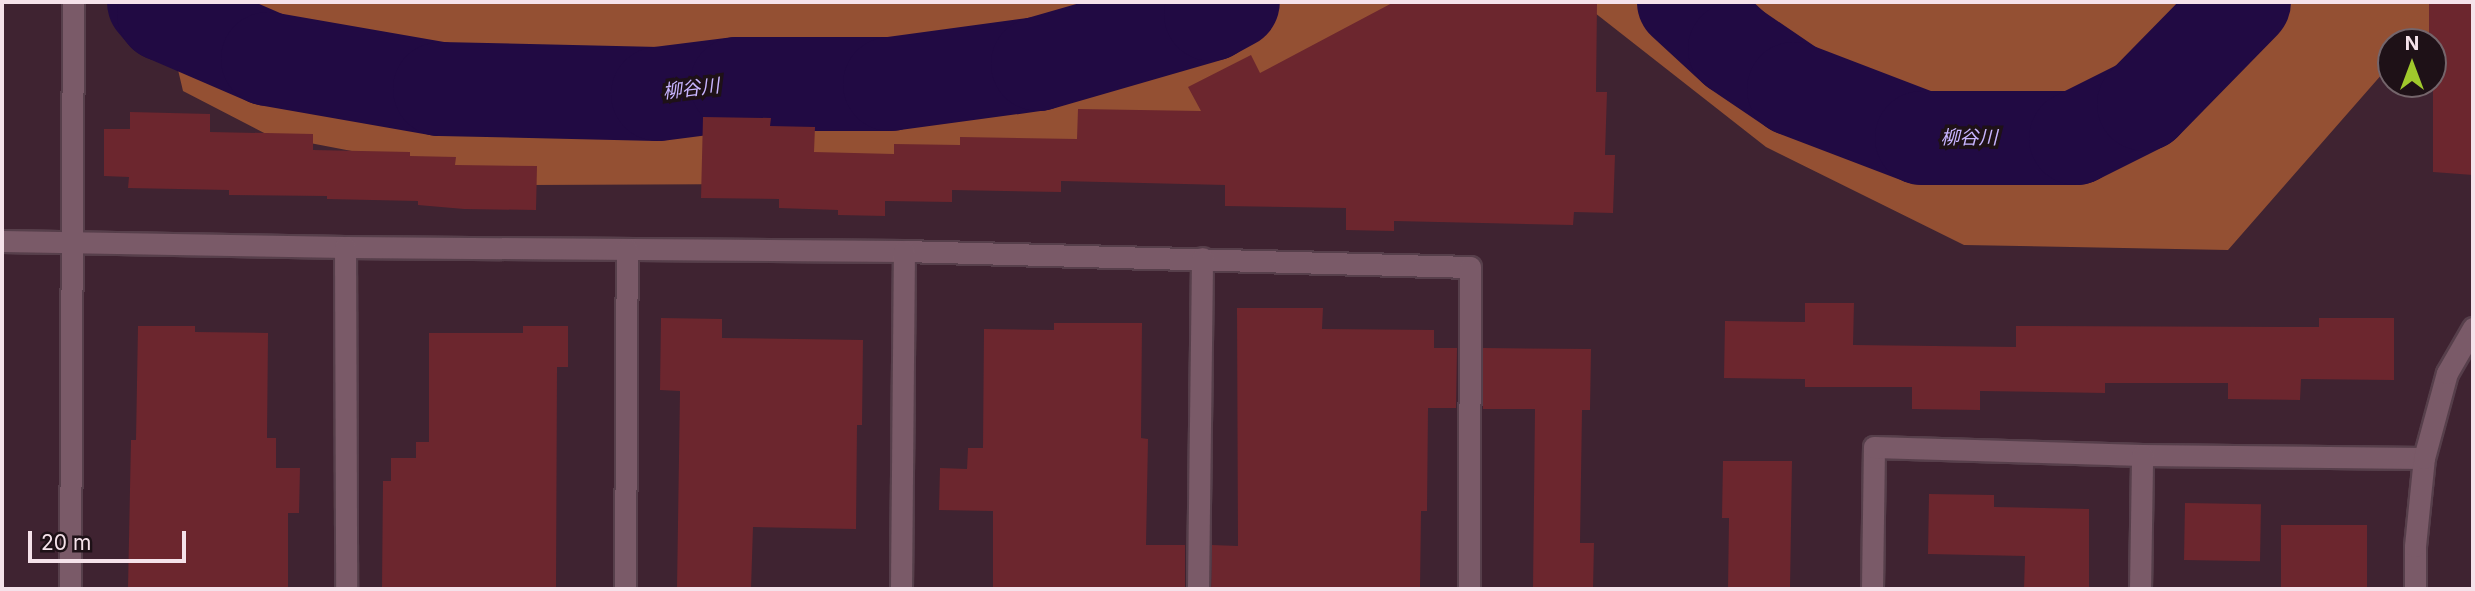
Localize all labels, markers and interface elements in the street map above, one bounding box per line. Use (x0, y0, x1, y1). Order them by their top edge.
north arrow (2377, 28, 2447, 98)
text: N (2405, 32, 2419, 55)
water label: 柳谷川 (661, 74, 721, 104)
water label: 柳谷川 (1941, 127, 1997, 149)
scale bar (32, 518, 189, 562)
text: 20 m (41, 530, 91, 555)

